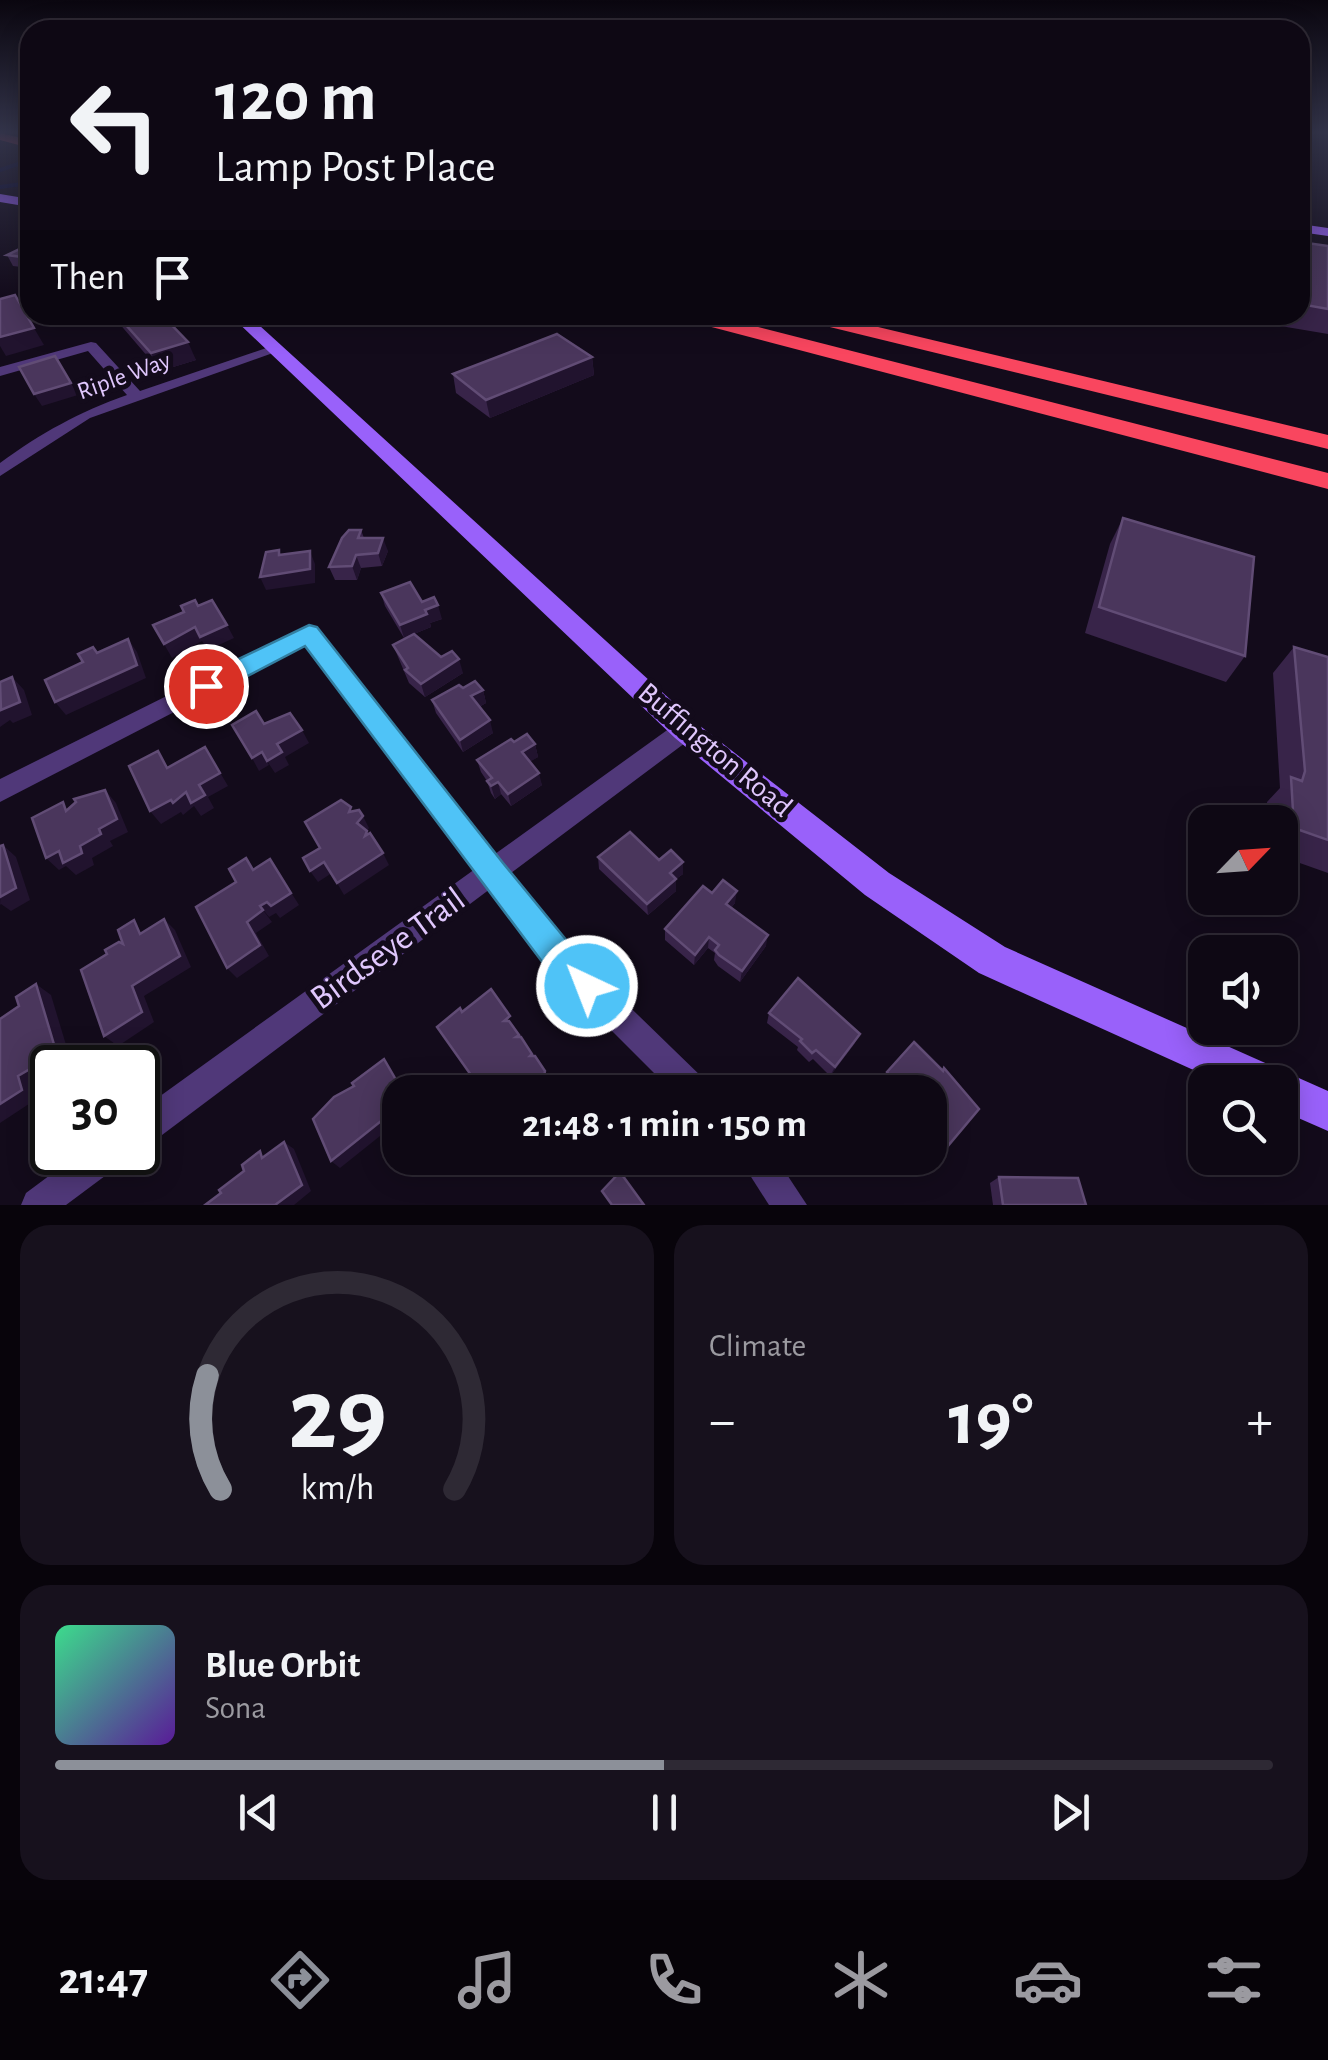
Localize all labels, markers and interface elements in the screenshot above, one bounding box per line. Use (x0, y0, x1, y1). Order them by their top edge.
icon: left (50, 60, 180, 190)
text: 120 m (215, 63, 377, 133)
text: Lamp Post Place (215, 145, 496, 190)
icon: arrive (145, 250, 200, 305)
text: Then (50, 259, 125, 297)
street label: Riple Way (74, 347, 174, 404)
pin (164, 644, 249, 729)
icon: arrive (179, 659, 234, 714)
street label: Buffington Road (632, 677, 798, 823)
north arrow (1188, 805, 1298, 915)
map controls (1188, 805, 1298, 1175)
street label: Birdseye Trail (304, 882, 472, 1016)
position arrow (535, 934, 639, 1038)
button: sound (1188, 935, 1298, 1045)
speed limit sign: 30 (30, 1045, 160, 1175)
button: search (1188, 1065, 1298, 1175)
text: 21:48 · 1 min · 150 m (522, 1106, 807, 1144)
text: Climate (709, 1330, 806, 1362)
text: 29 (287, 1364, 387, 1468)
text: 19° (948, 1383, 1034, 1458)
text: − (709, 1394, 735, 1449)
text: + (1247, 1394, 1273, 1449)
text: km/h (300, 1470, 374, 1506)
text: Blue Orbit (205, 1647, 360, 1685)
text: Sona (205, 1692, 266, 1724)
icon: previous (231, 1785, 286, 1840)
icon: pause (637, 1785, 692, 1840)
icon: next (1043, 1785, 1098, 1840)
icon: directions (265, 1945, 335, 2015)
icon: music (452, 1945, 522, 2015)
icon: phone (639, 1945, 709, 2015)
icon: climate (826, 1945, 896, 2015)
icon: car (1013, 1945, 1083, 2015)
icon: filters (1199, 1945, 1269, 2015)
text: 21:47 (58, 1957, 148, 2002)

